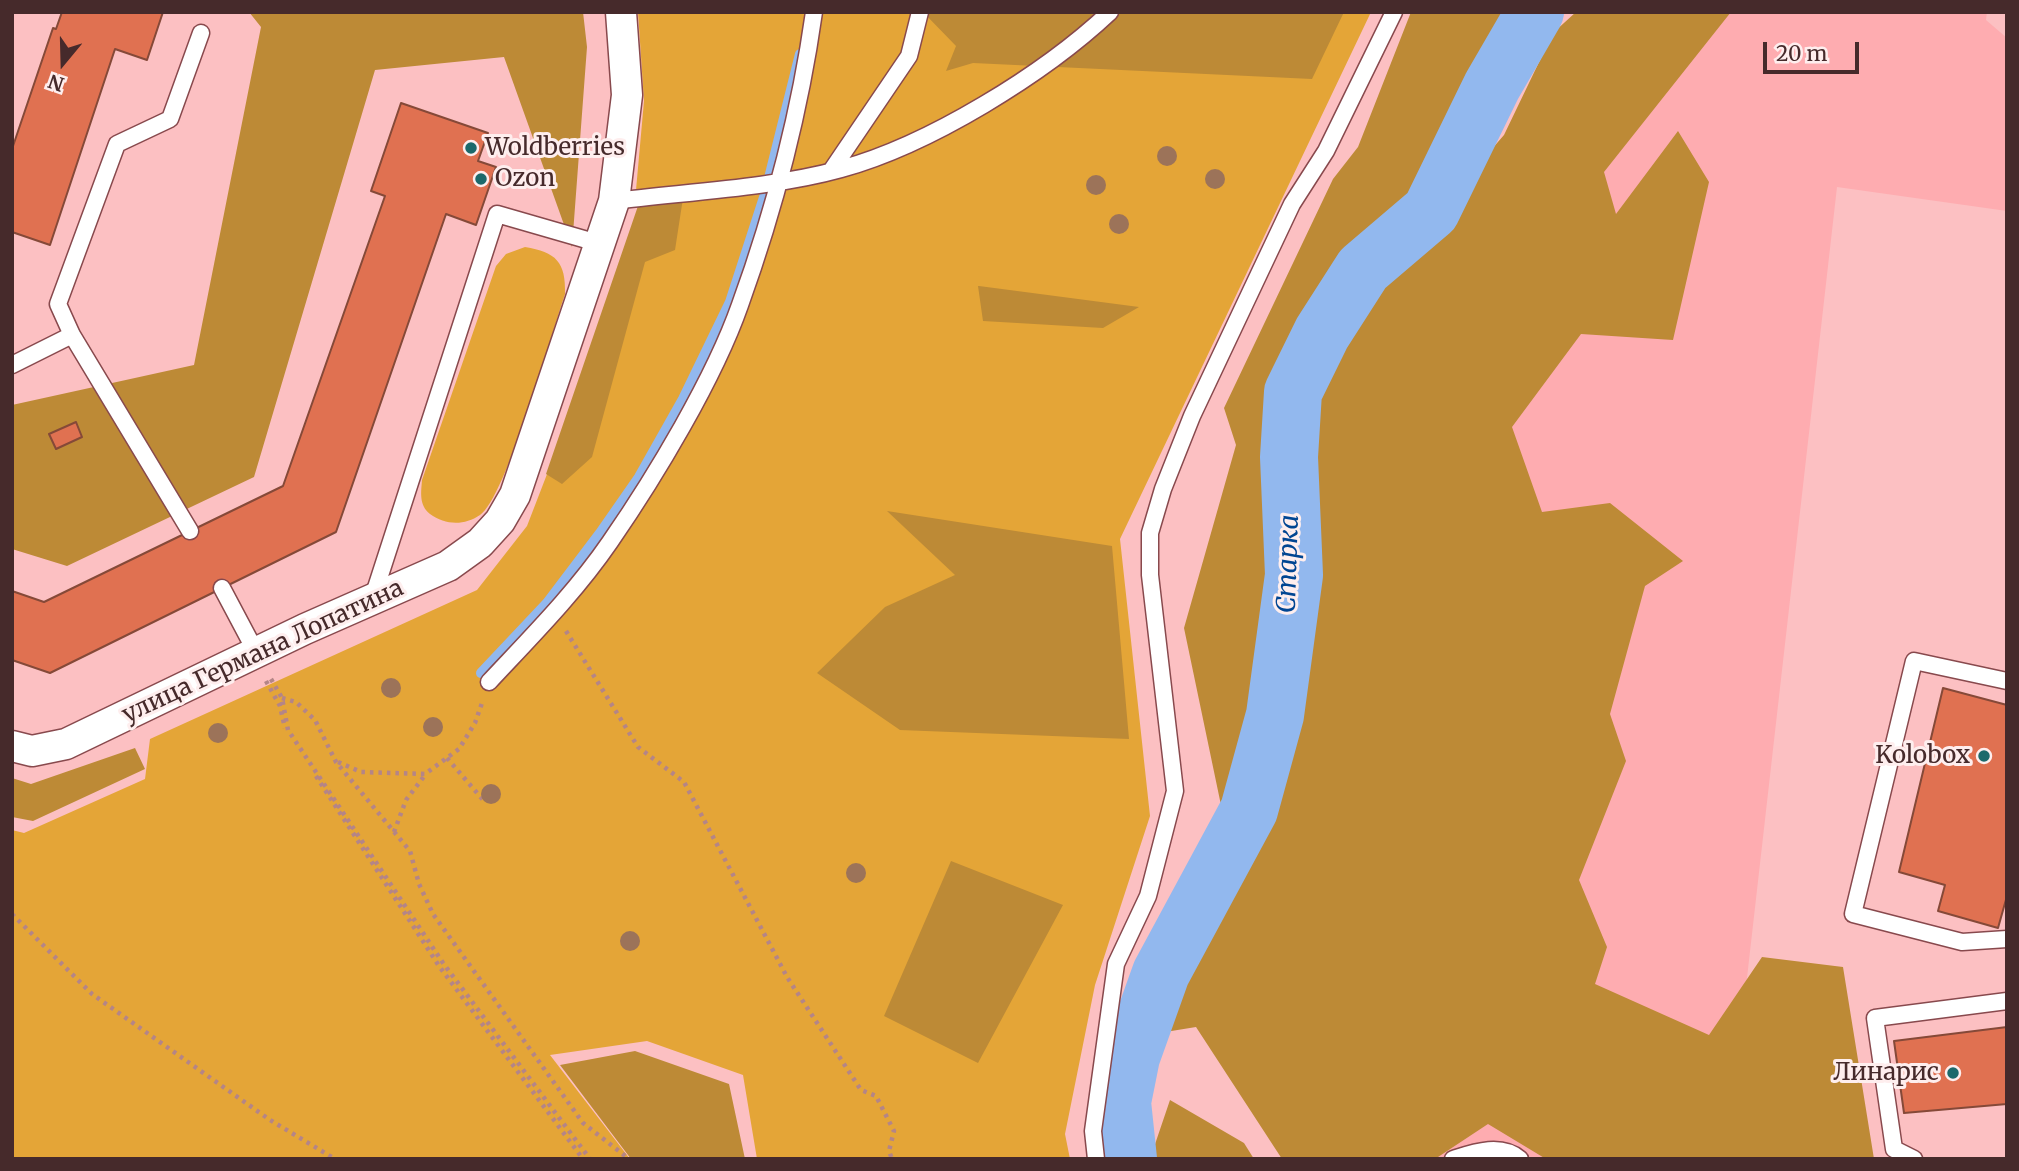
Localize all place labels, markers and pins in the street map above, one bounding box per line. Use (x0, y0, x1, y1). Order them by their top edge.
place label: Woldberries (485, 134, 625, 162)
marker: Woldberries (463, 140, 479, 156)
place label: Ozon (495, 165, 555, 193)
marker: Ozon (473, 171, 489, 187)
place label: Kolobox (1875, 742, 1970, 770)
marker: Kolobox (1976, 748, 1992, 764)
place label: Линарис (1833, 1059, 1939, 1087)
marker: Линарис (1945, 1065, 1961, 1081)

